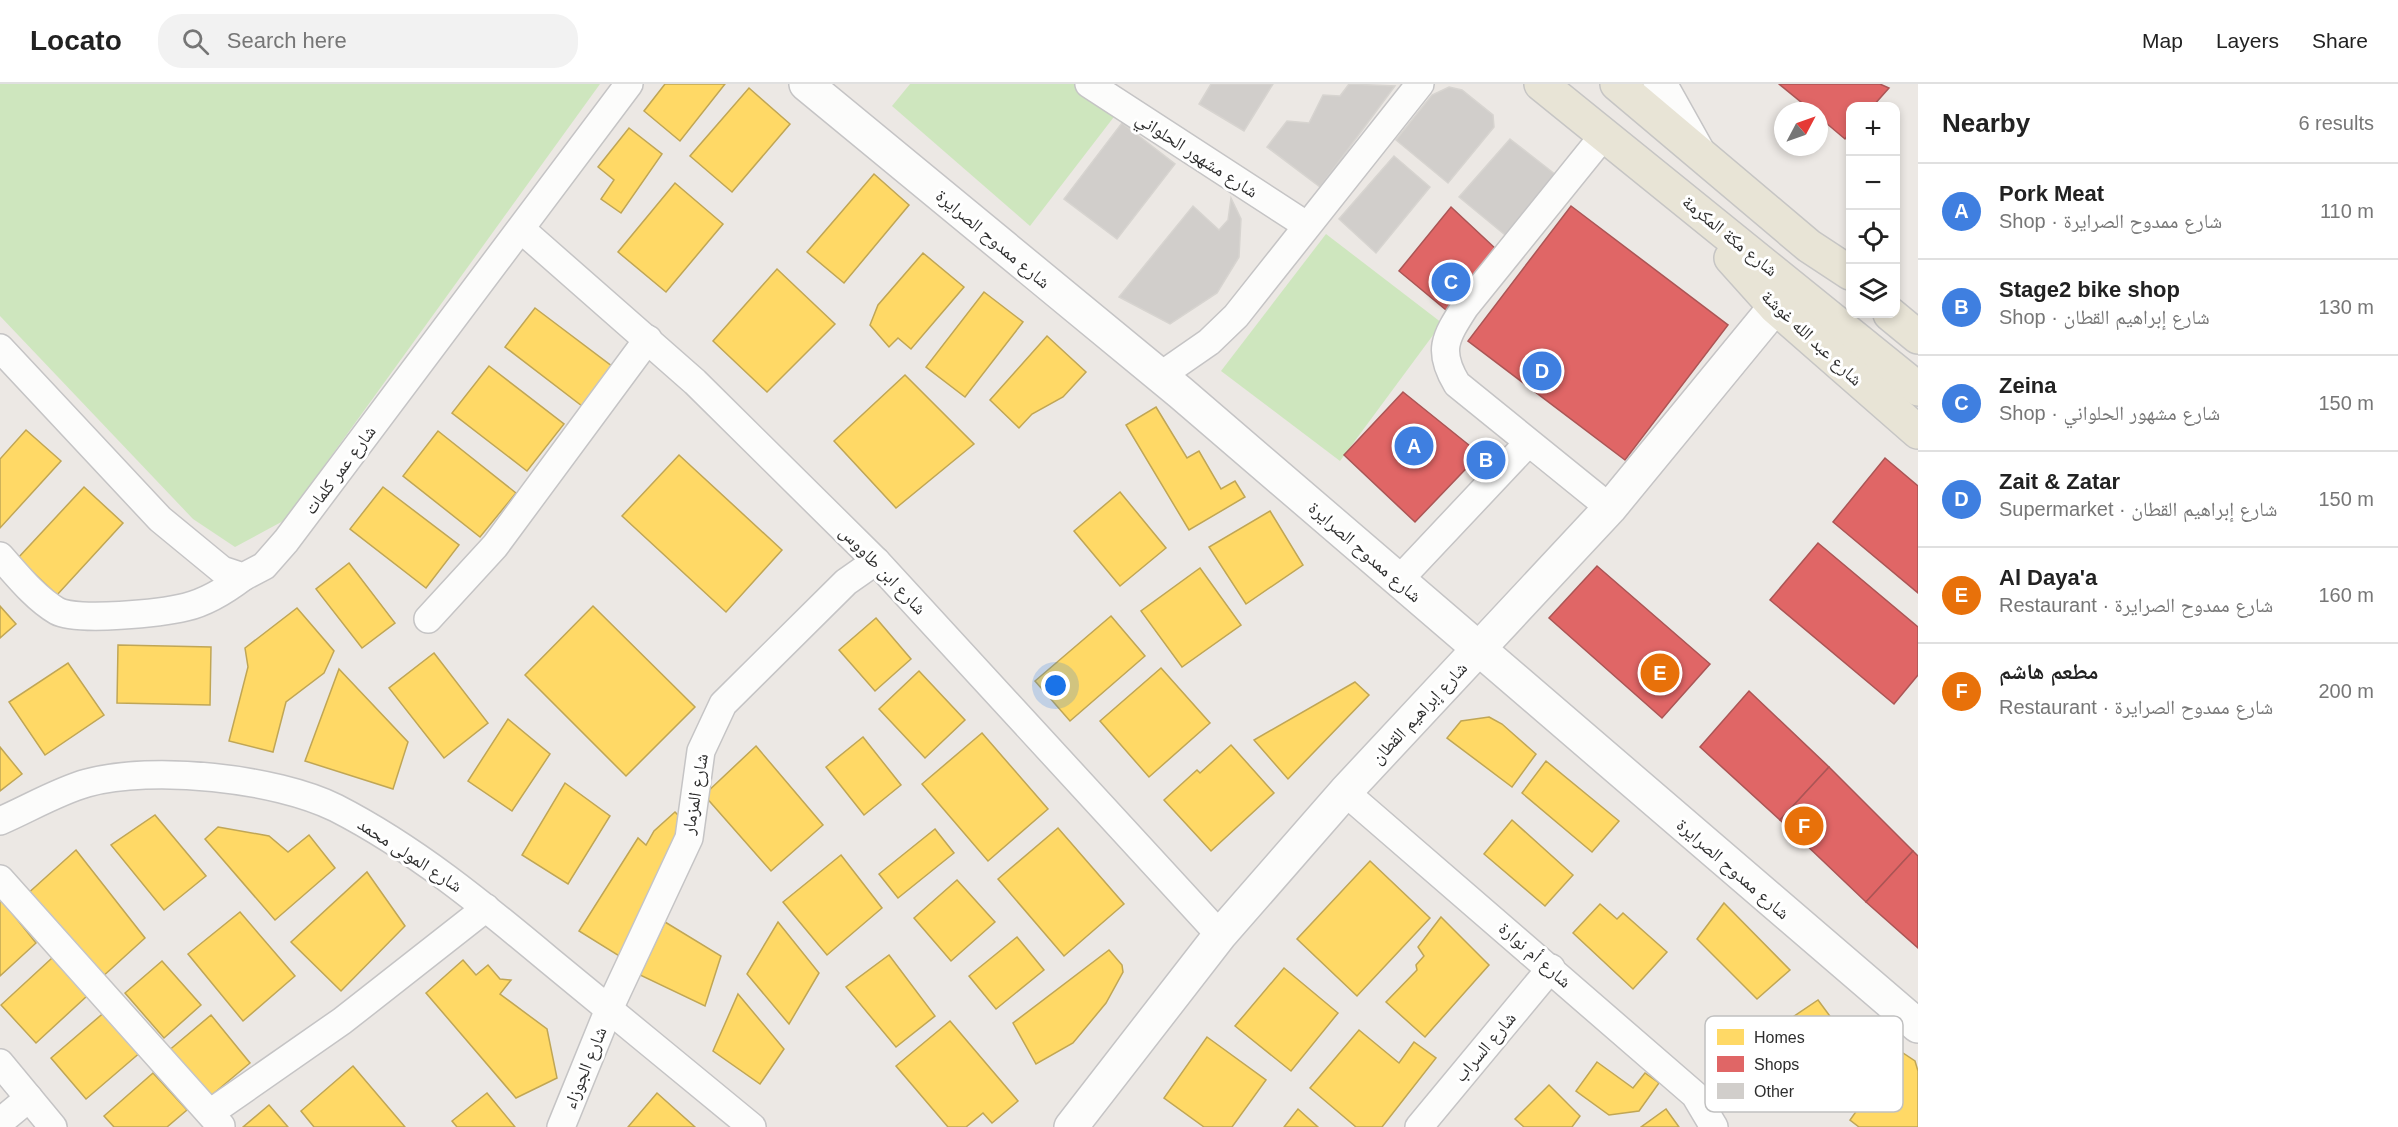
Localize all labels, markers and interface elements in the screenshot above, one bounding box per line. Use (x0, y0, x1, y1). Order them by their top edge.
search box (158, 14, 578, 68)
text: Locato (30, 25, 122, 56)
icon: search (179, 25, 212, 58)
text: Search here (227, 28, 347, 53)
text: Map (2142, 29, 2183, 52)
text: Layers (2216, 29, 2279, 52)
text: Share (2312, 29, 2368, 52)
north arrow (1774, 102, 1828, 156)
map controls (1846, 102, 1900, 318)
button: + (1846, 102, 1900, 156)
street label: شارع مشهور الحلواني (1130, 108, 1262, 206)
text: Nearby (1942, 108, 2030, 138)
text: 6 results (2298, 112, 2374, 134)
button: − (1846, 156, 1900, 210)
text: Pork Meat (1999, 181, 2104, 206)
street label: شارع ممدوح الصرايرة (931, 185, 1054, 294)
street label: شارع مكة المكرمة (1678, 192, 1781, 281)
text: A (1954, 200, 1969, 222)
text: 110 m (2320, 200, 2374, 222)
button: locate (1846, 210, 1900, 264)
text: Shop · شارع ممدوح الصرايرة (1999, 210, 2222, 232)
pin: C (1432, 260, 1470, 304)
button: layers (1846, 264, 1900, 318)
text: Stage2 bike shop (1999, 277, 2180, 302)
street label: شارع عبد الله غوشة (1757, 286, 1866, 390)
text: B (1954, 296, 1969, 318)
text: 130 m (2318, 296, 2374, 318)
text: Shop · شارع إبراهيم القطان (1999, 306, 2210, 328)
pin: D (1522, 348, 1562, 394)
text: Zeina (1999, 373, 2056, 398)
text: C (1954, 392, 1969, 414)
text: 150 m (2318, 392, 2374, 414)
text: Shop · شارع مشهور الحلواني (1999, 402, 2220, 424)
street label: شارع عمر كلمات (300, 422, 381, 519)
pin: A (1394, 424, 1434, 469)
pin: B (1466, 438, 1506, 482)
text: Zait & Zatar (1999, 469, 2120, 494)
text: D (1954, 488, 1969, 510)
text: 150 m (2318, 488, 2374, 510)
street label: شارع ممدوح الصرايرة (1303, 498, 1425, 608)
text: Supermarket · شارع إبراهيم القطان (1999, 498, 2278, 520)
street label: شارع ابن طاووس (835, 522, 930, 619)
text: Al Daya'a (1999, 565, 2097, 590)
text: E (1955, 584, 1968, 606)
text: 160 m (2318, 584, 2374, 606)
text: Restaurant · شارع ممدوح الصرايرة (1999, 594, 2273, 616)
pin: E (1640, 650, 1680, 696)
street label: شارع إبراهيم القطان (1367, 658, 1473, 769)
text: مطعم هاشم (1999, 659, 2098, 684)
your location (1041, 671, 1070, 700)
text: F (1955, 680, 1968, 702)
text: 200 m (2318, 680, 2374, 702)
text: Restaurant · شارع ممدوح الصرايرة (1999, 696, 2273, 718)
street label: شارع المزمار (678, 752, 713, 837)
pin: F (1784, 804, 1824, 848)
street label: شارع المولى محمد (353, 814, 466, 897)
street label: شارع ممدوح الصرايرة (1671, 815, 1793, 925)
street label: شارع أم نوارة (1493, 918, 1576, 993)
street label: شارع السراب (1450, 1008, 1521, 1087)
legend (1705, 1016, 1903, 1112)
street label: شارع الجوزاء (559, 1024, 611, 1112)
text: Homes (1754, 1029, 1805, 1046)
text: Shops (1754, 1056, 1799, 1073)
text: Other (1754, 1083, 1795, 1100)

